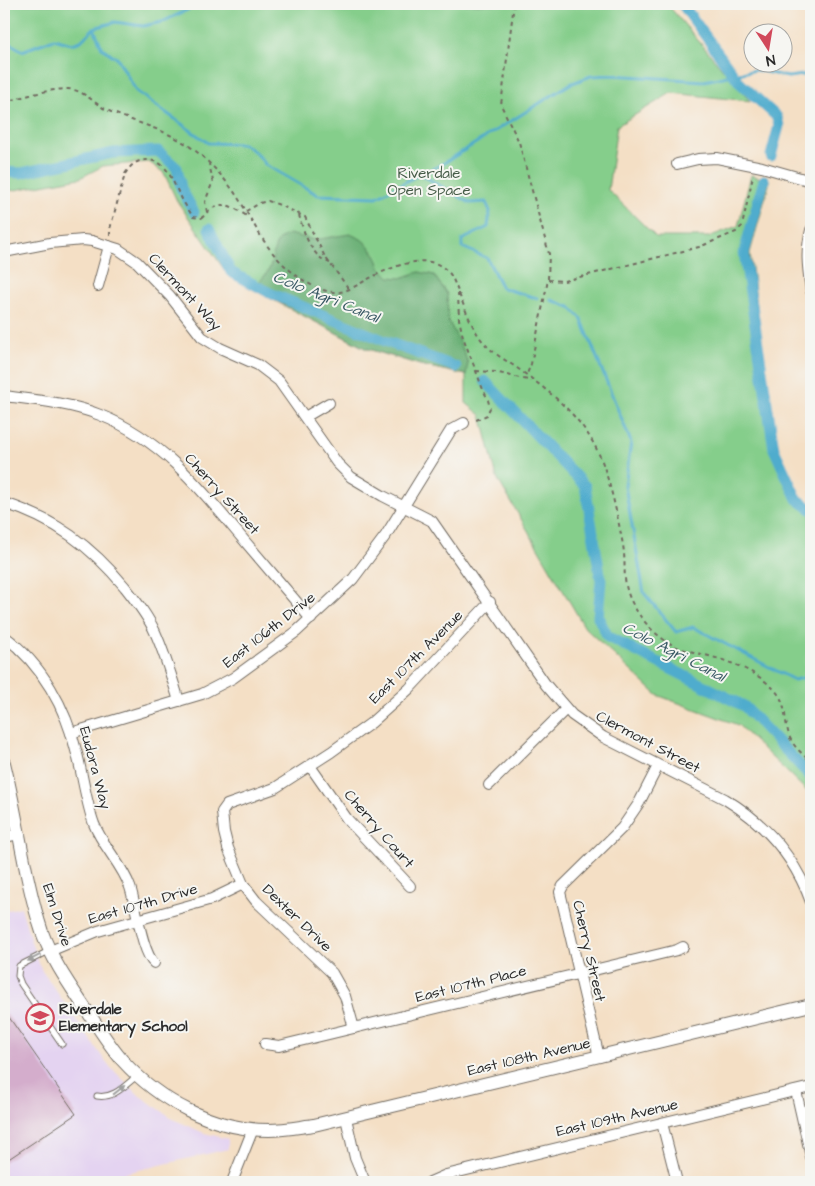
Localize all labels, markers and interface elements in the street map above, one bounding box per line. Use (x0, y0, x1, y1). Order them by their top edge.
north arrow (742, 22, 792, 72)
text: N (764, 49, 777, 70)
park label: Riverdale Open Space (387, 163, 471, 201)
street label: Clermont Way (143, 249, 226, 336)
water label: Colo Agri Canal (269, 266, 385, 330)
street label: Cherry Street (179, 449, 264, 540)
street label: East 106th Drive (218, 587, 320, 673)
street label: East 107th Avenue (364, 605, 468, 709)
water label: Colo Agri Canal (618, 617, 731, 689)
street label: Clermont Street (592, 706, 704, 778)
street label: Eudora Way (73, 724, 116, 812)
street label: Cherry Court (338, 785, 419, 874)
street label: East 107th Drive (86, 878, 200, 930)
street label: Dexter Drive (258, 879, 336, 957)
street label: Elm Drive (37, 881, 77, 949)
street label: Cherry Street (566, 898, 611, 1004)
one-way arrow (27, 955, 41, 963)
street label: East 107th Place (413, 960, 529, 1008)
place label: Riverdale Elementary School (59, 999, 188, 1038)
school or university icon: Riverdale Elementary School (25, 1003, 55, 1033)
street label: East 108th Avenue (466, 1033, 592, 1081)
one-way arrow (112, 1085, 126, 1095)
street label: East 109th Avenue (554, 1094, 680, 1142)

